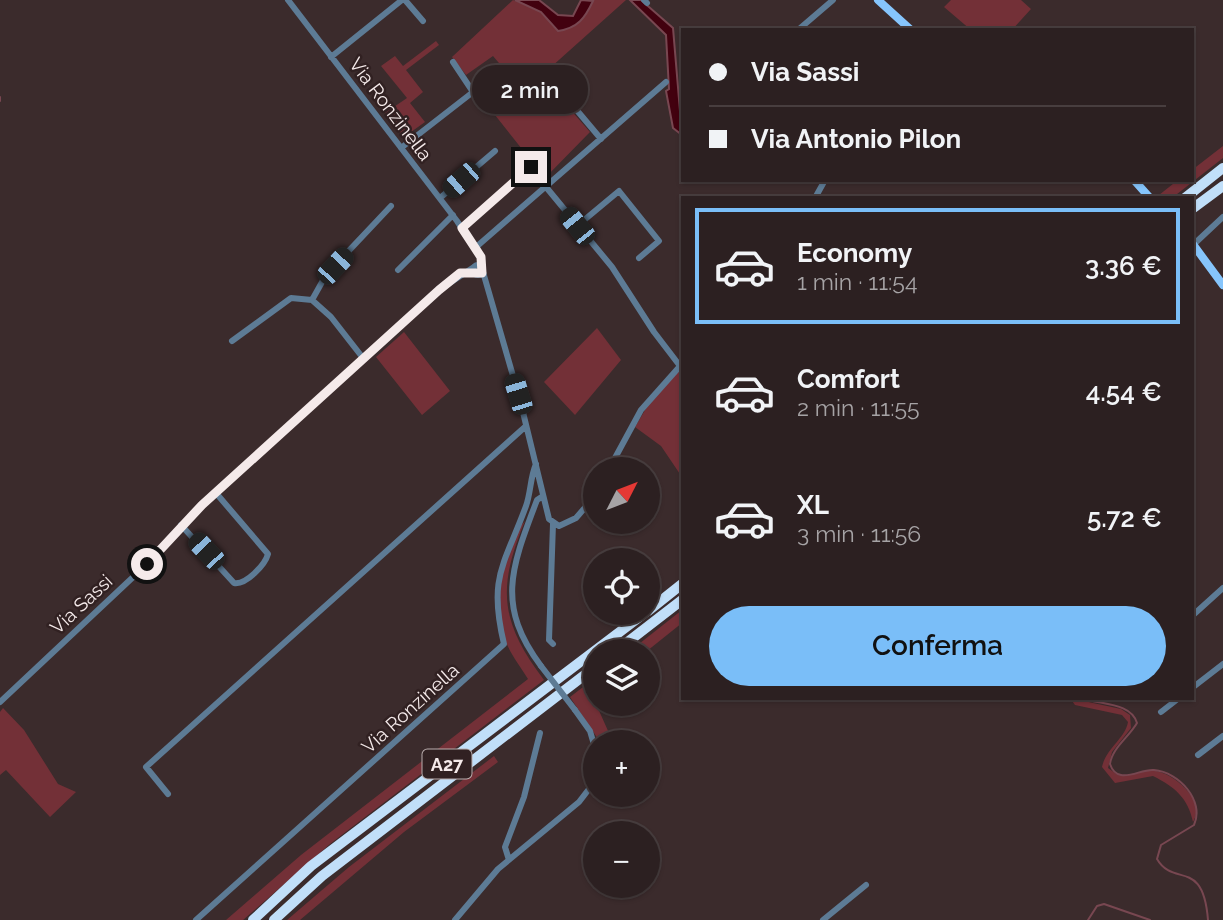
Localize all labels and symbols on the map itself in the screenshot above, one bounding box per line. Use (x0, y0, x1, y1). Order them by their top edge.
street label: Via Ronzinella (345, 53, 437, 165)
callout: 2 min (473, 66, 589, 114)
route end (515, 151, 547, 183)
car (439, 158, 484, 202)
car (556, 203, 599, 249)
car (313, 243, 358, 289)
car (502, 371, 535, 417)
north arrow (583, 457, 660, 534)
car (184, 528, 229, 574)
route start (131, 548, 163, 580)
street label: Via Sassi (45, 570, 117, 638)
street label: Via Ronzinella (357, 659, 463, 757)
road number: A27 (422, 750, 472, 778)

